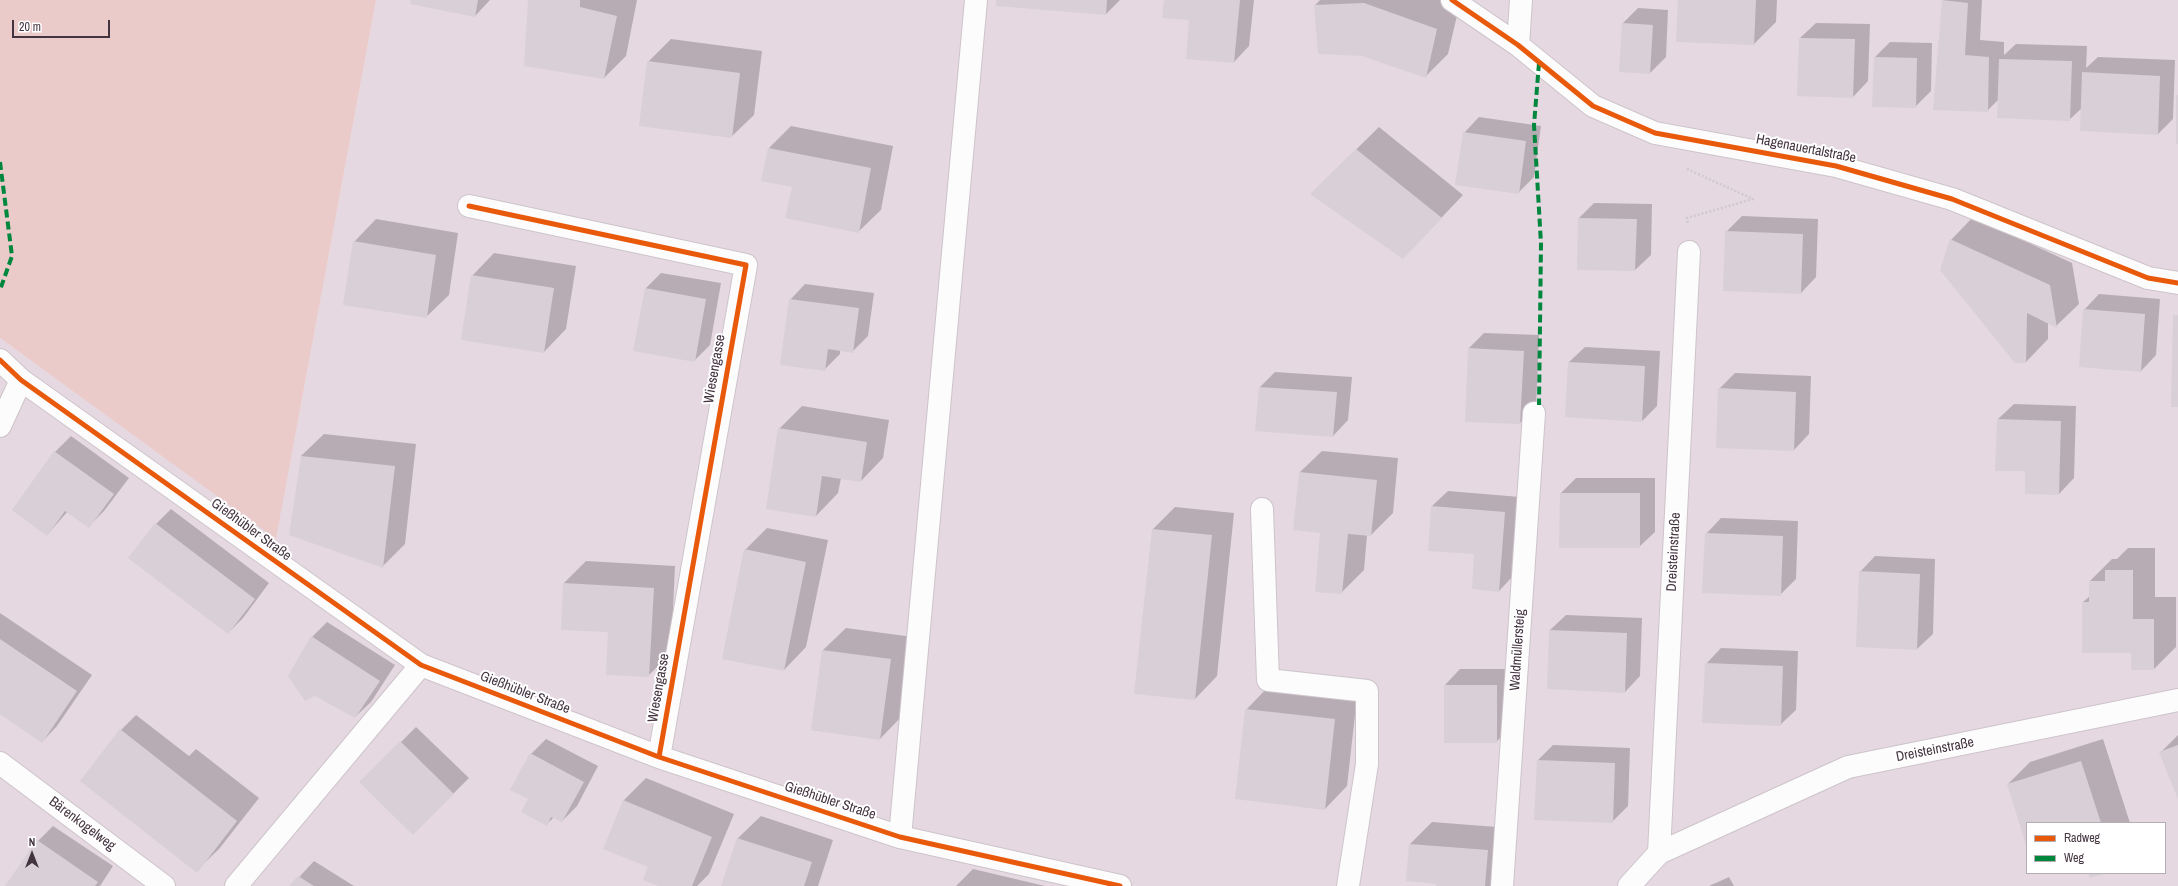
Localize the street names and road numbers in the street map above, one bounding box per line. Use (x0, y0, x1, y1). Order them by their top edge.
street label: Hagenauertalstraße (1755, 131, 1857, 167)
street label: Wiesengasse (701, 333, 729, 405)
street label: Gießhübler Straße (208, 495, 294, 565)
street label: Dreisteinstraße (1664, 512, 1684, 592)
street label: Waldmüllersteig (1507, 609, 1529, 691)
street label: Wiesengasse (645, 652, 673, 724)
street label: Gießhübler Straße (478, 668, 572, 718)
street label: Dreisteinstraße (1895, 734, 1975, 766)
street label: Gießhübler Straße (782, 778, 878, 824)
street label: Bärenkogelweg (45, 793, 119, 855)

